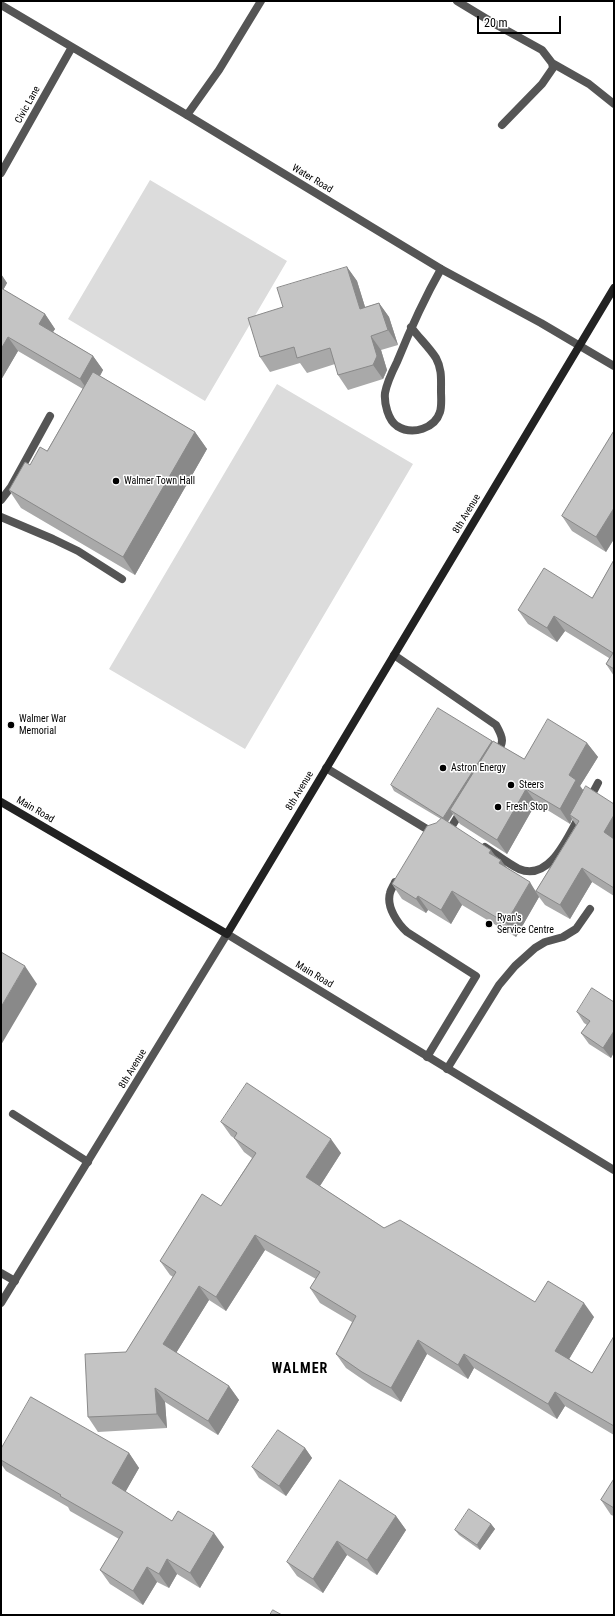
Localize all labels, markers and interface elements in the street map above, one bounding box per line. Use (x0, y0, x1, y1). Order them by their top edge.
scale bar (479, 8, 563, 34)
text: 20 m (484, 16, 508, 30)
street label: Civic Lane (13, 84, 43, 126)
street label: Water Road (289, 162, 335, 196)
place label: Walmer Town Hall (124, 475, 195, 487)
marker: Walmer Town Hall (111, 476, 121, 486)
street label: 8th Avenue (451, 492, 483, 536)
place label: Walmer War Memorial (19, 713, 66, 736)
marker: Walmer War Memorial (6, 720, 16, 730)
place label: Astron Energy (451, 762, 506, 774)
marker: Astron Energy (438, 763, 448, 773)
street label: 8th Avenue (284, 769, 316, 813)
place label: Steers (519, 779, 544, 791)
marker: Steers (506, 780, 516, 790)
street label: Main Road (14, 794, 56, 826)
place label: Fresh Stop (506, 801, 548, 813)
marker: Fresh Stop (493, 802, 503, 812)
place label: Ryan's Service Centre (497, 912, 554, 936)
marker: Ryan's Service Centre (484, 919, 494, 929)
street label: Main Road (293, 959, 335, 991)
street label: 8th Avenue (117, 1047, 149, 1091)
district label: WALMER (272, 1361, 328, 1377)

